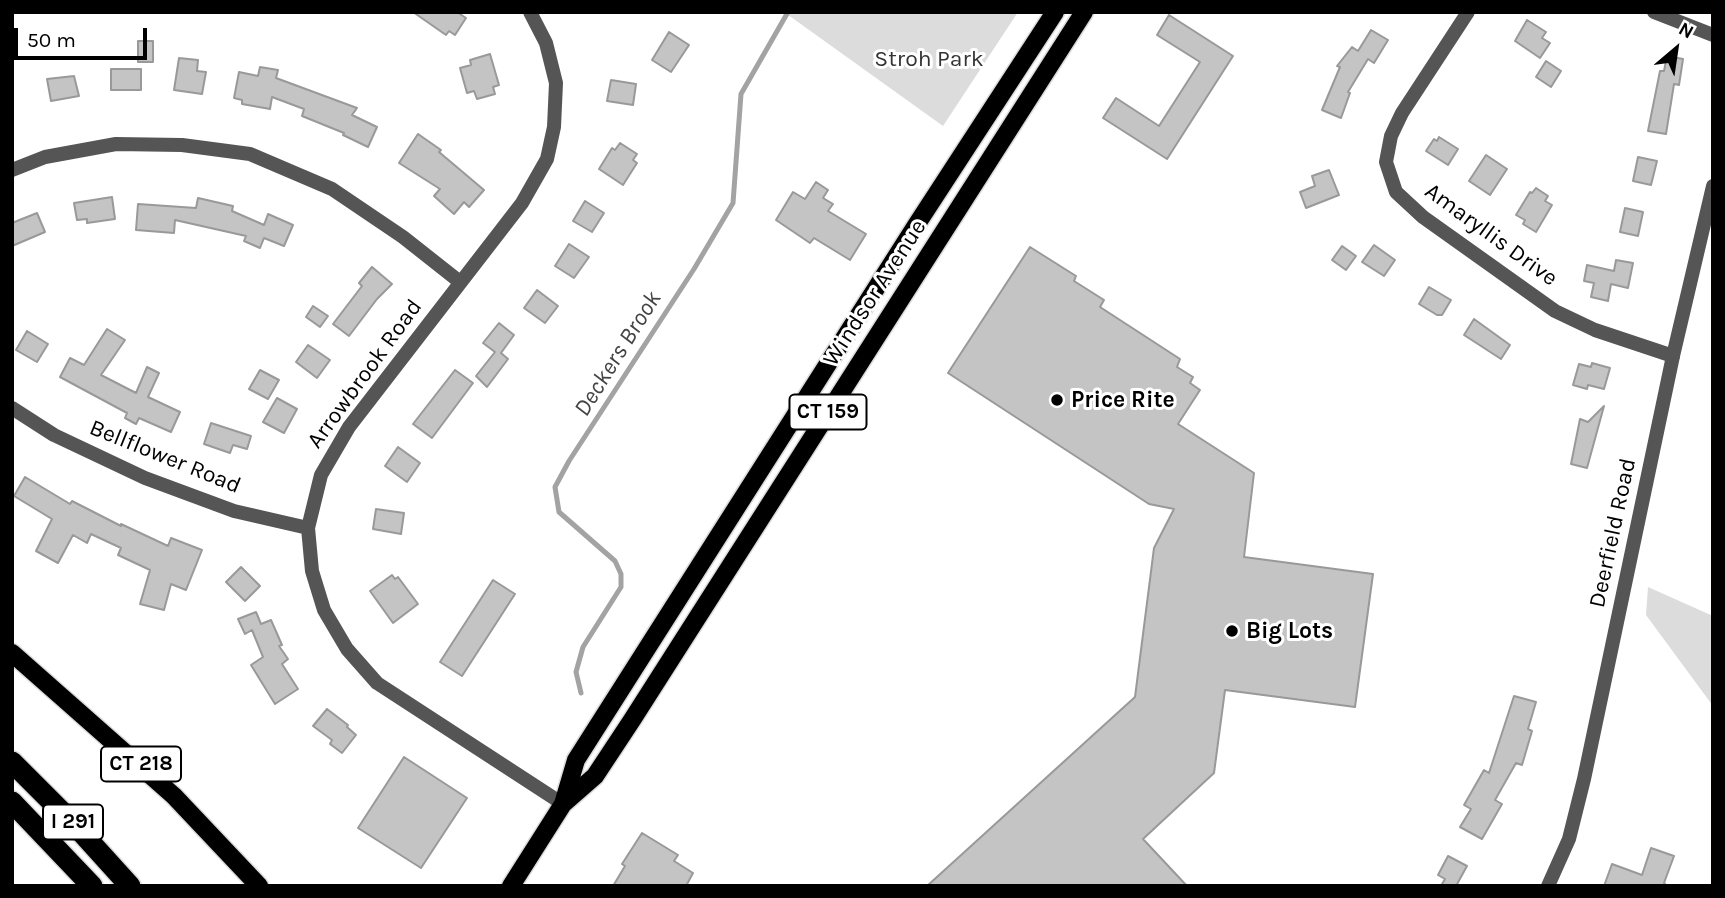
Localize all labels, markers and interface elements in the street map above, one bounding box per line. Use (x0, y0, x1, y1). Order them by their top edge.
scale bar (18, 14, 150, 58)
north arrow (1641, 14, 1711, 84)
text: N (1675, 18, 1697, 44)
text: 50 m (27, 28, 76, 52)
park label: Stroh Park (874, 45, 984, 73)
street label: Amaryllis Drive (1419, 178, 1563, 292)
street label: Windsor Avenue (817, 215, 933, 371)
water label: Deckers Brook (568, 286, 668, 422)
street label: Arrowbrook Road (302, 294, 428, 454)
place label: Price Rite (1071, 386, 1175, 414)
marker: Price Rite (1049, 392, 1065, 408)
road number: CT 159 (790, 394, 866, 430)
street label: Bellflower Road (85, 414, 245, 500)
street label: Deerfield Road (1584, 456, 1642, 610)
place label: Big Lots (1246, 617, 1333, 645)
marker: Big Lots (1224, 623, 1240, 639)
road number: CT 218 (101, 746, 181, 782)
road number: I 291 (43, 804, 103, 840)

